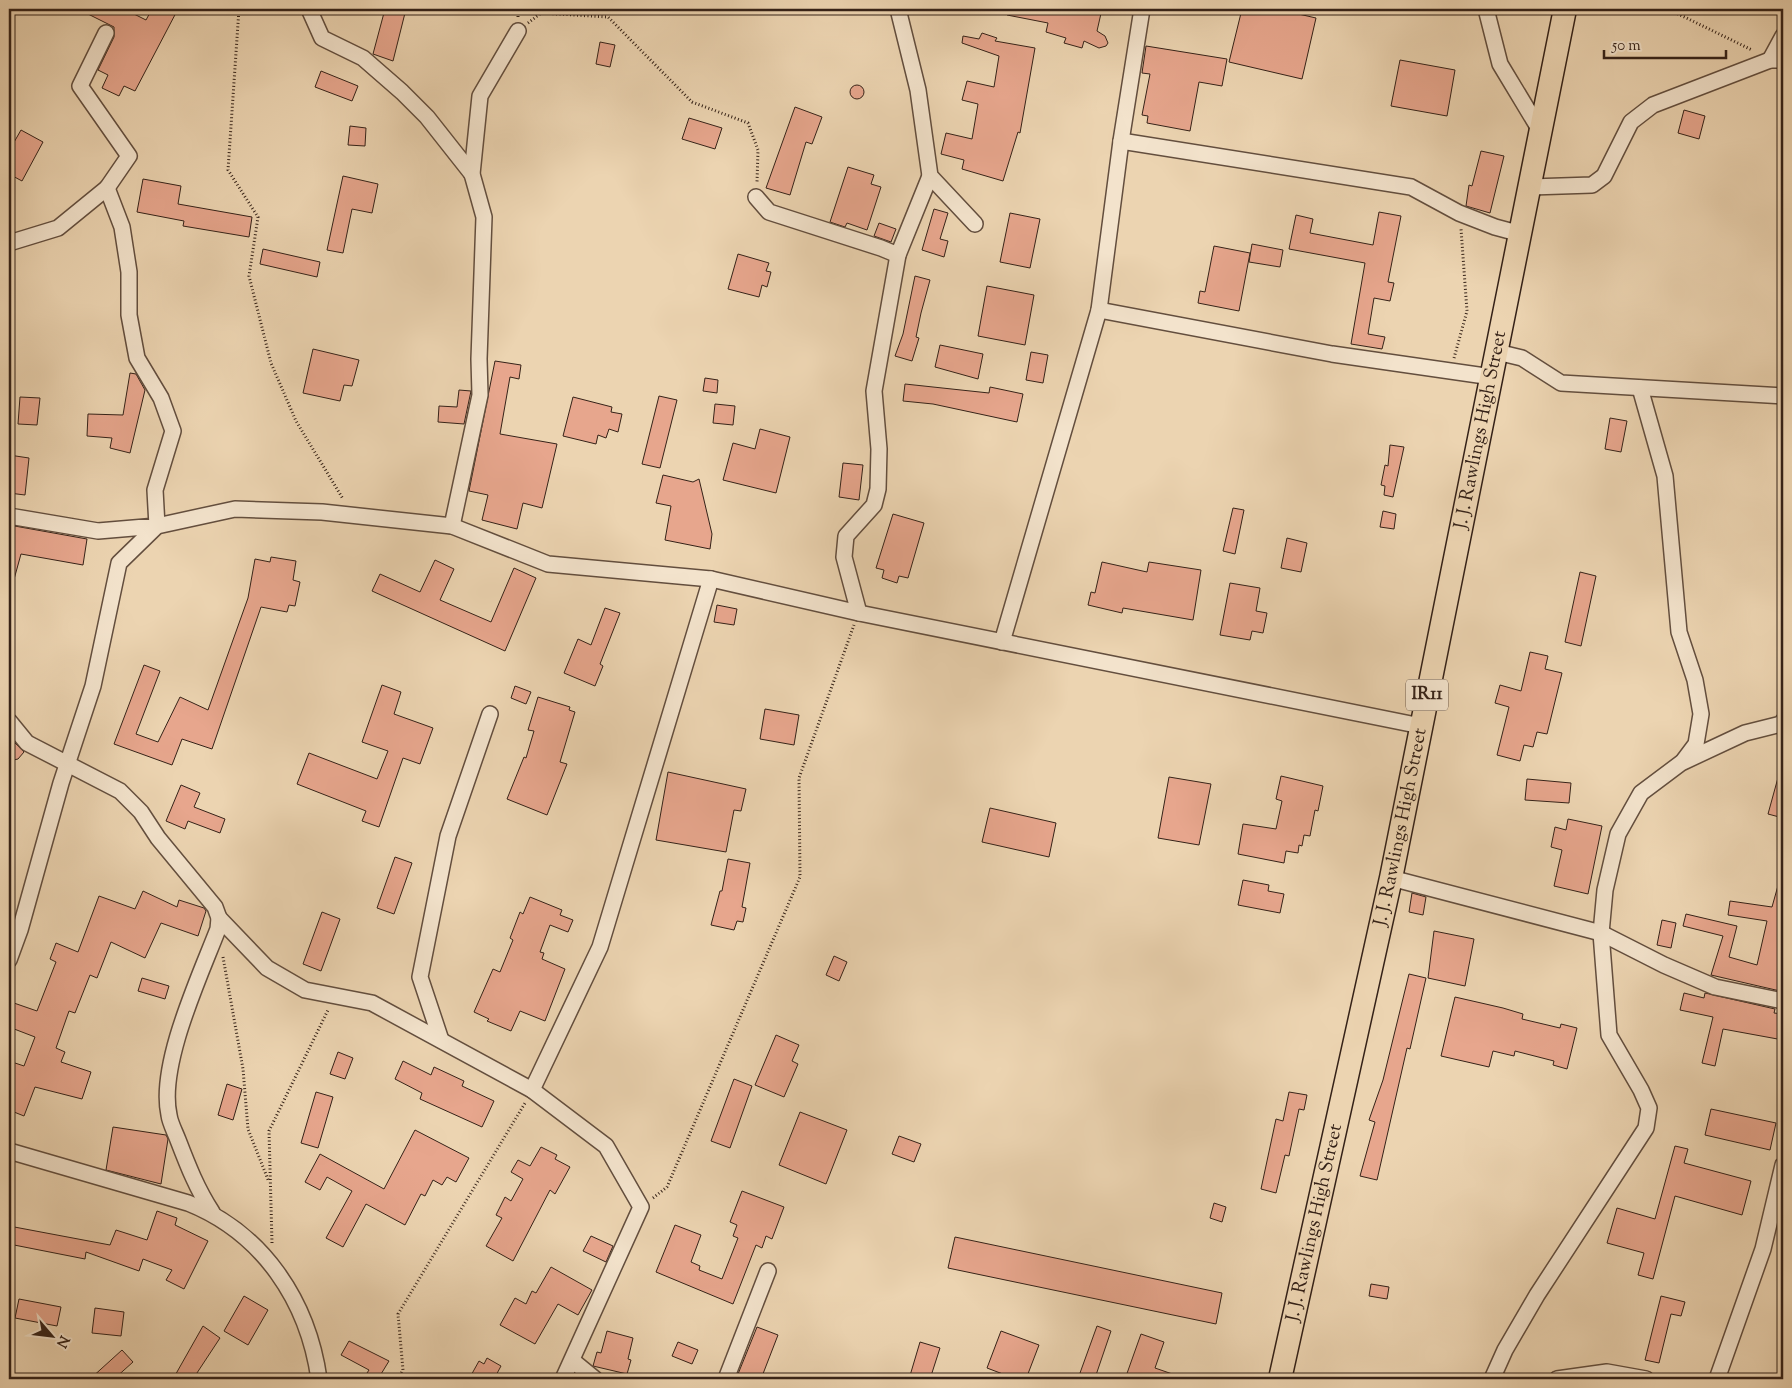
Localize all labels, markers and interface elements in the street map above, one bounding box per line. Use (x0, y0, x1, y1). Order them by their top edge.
scale bar (1604, 28, 1727, 60)
text: 50 m (1611, 36, 1641, 57)
street label: J. J. Rawlings High Street (1447, 328, 1514, 532)
road number: IR11 (1406, 680, 1448, 710)
street label: J. J. Rawlings High Street (1367, 725, 1434, 930)
street label: J. J. Rawlings High Street (1279, 1121, 1350, 1325)
north arrow (28, 1310, 78, 1360)
text: N (50, 1332, 73, 1351)

